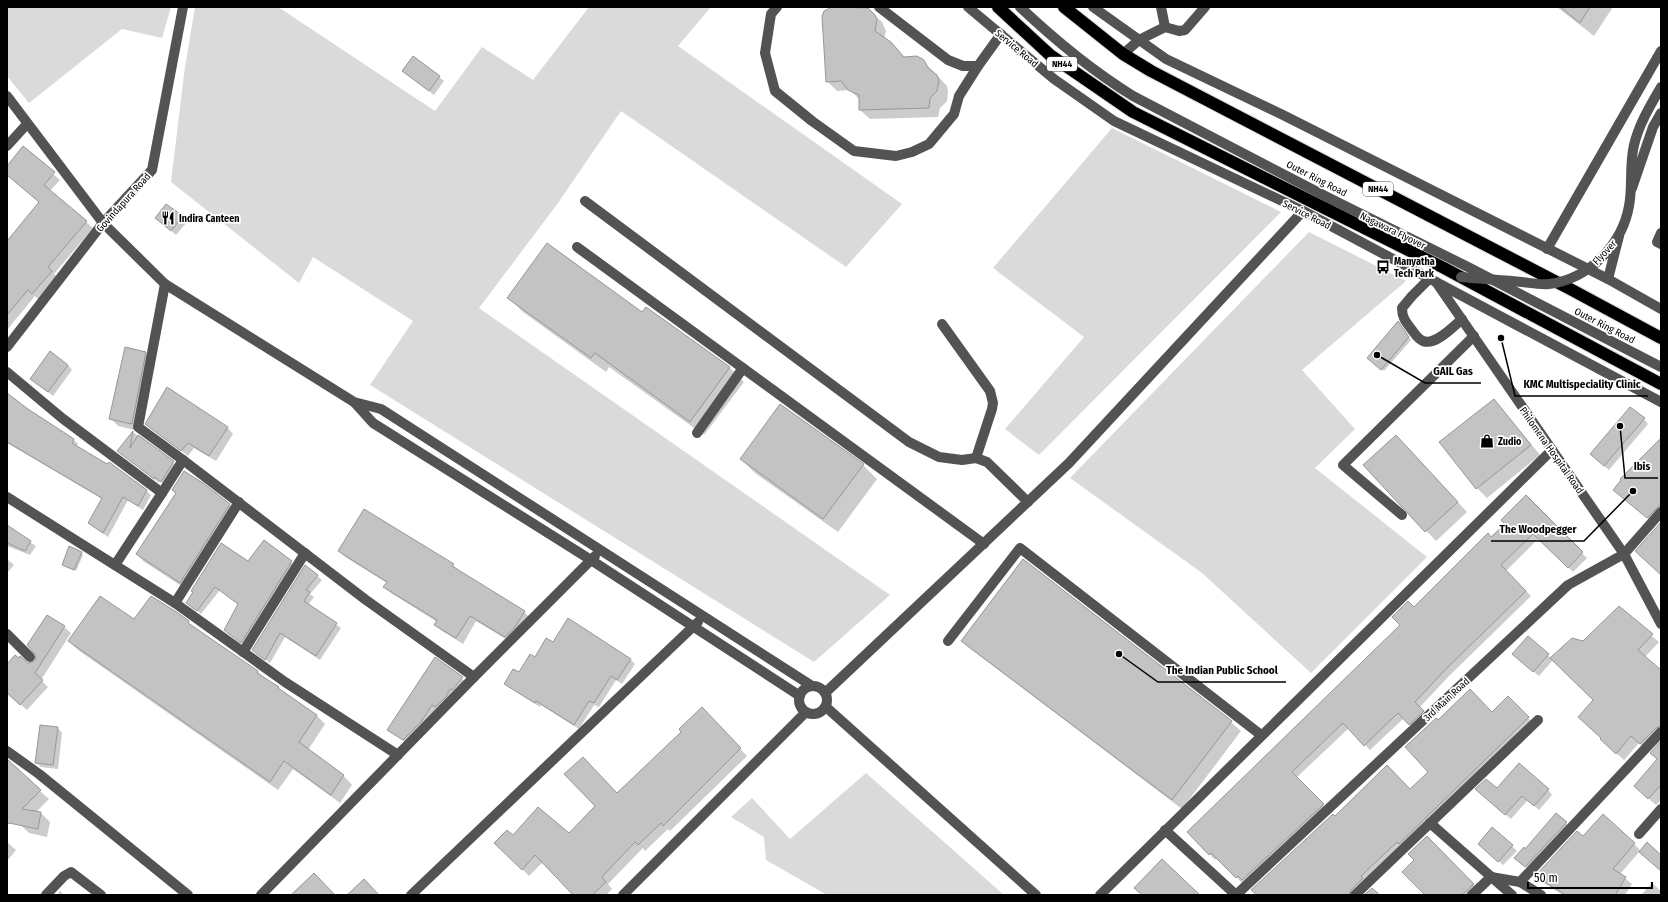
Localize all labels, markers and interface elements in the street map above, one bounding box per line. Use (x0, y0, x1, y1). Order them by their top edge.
street label: Service Road (992, 27, 1040, 70)
road number: NH44 (1047, 57, 1077, 71)
street label: Outer Ring Road (1284, 158, 1349, 199)
street label: Govindapura Road (94, 171, 153, 235)
road number: NH44 (1363, 182, 1393, 196)
street label: Service Road (1280, 198, 1333, 232)
restaurant icon: Indira Canteen (160, 210, 176, 226)
street label: Nagawara Flyover (1358, 210, 1428, 252)
place label: Indira Canteen (179, 213, 239, 225)
street label: Flyover (1590, 238, 1619, 267)
place label: Manyatha Tech Park (1394, 256, 1435, 280)
bus stop icon: Manyatha Tech Park (1375, 259, 1391, 275)
street label: Outer Ring Road (1572, 305, 1637, 346)
callout: GAIL Gas (1425, 360, 1481, 383)
text: GAIL Gas (1433, 365, 1473, 378)
callout: KMC Multispeciality Clinic (1515, 373, 1648, 396)
text: KMC Multispeciality Clinic (1523, 378, 1641, 391)
street label: Philomena Hospital Road (1517, 405, 1586, 496)
shop icon: Zudio (1479, 433, 1495, 449)
place label: Zudio (1498, 436, 1522, 448)
callout: Ibis (1625, 455, 1658, 478)
text: Ibis (1634, 460, 1650, 473)
callout: The Woodpegger (1491, 518, 1584, 541)
text: The Woodpegger (1500, 523, 1577, 536)
callout: The Indian Public School (1158, 659, 1286, 682)
text: The Indian Public School (1166, 664, 1279, 677)
street label: 3rd Main Road (1421, 675, 1472, 724)
scale bar (1528, 864, 1652, 890)
text: 50 m (1534, 871, 1558, 885)

